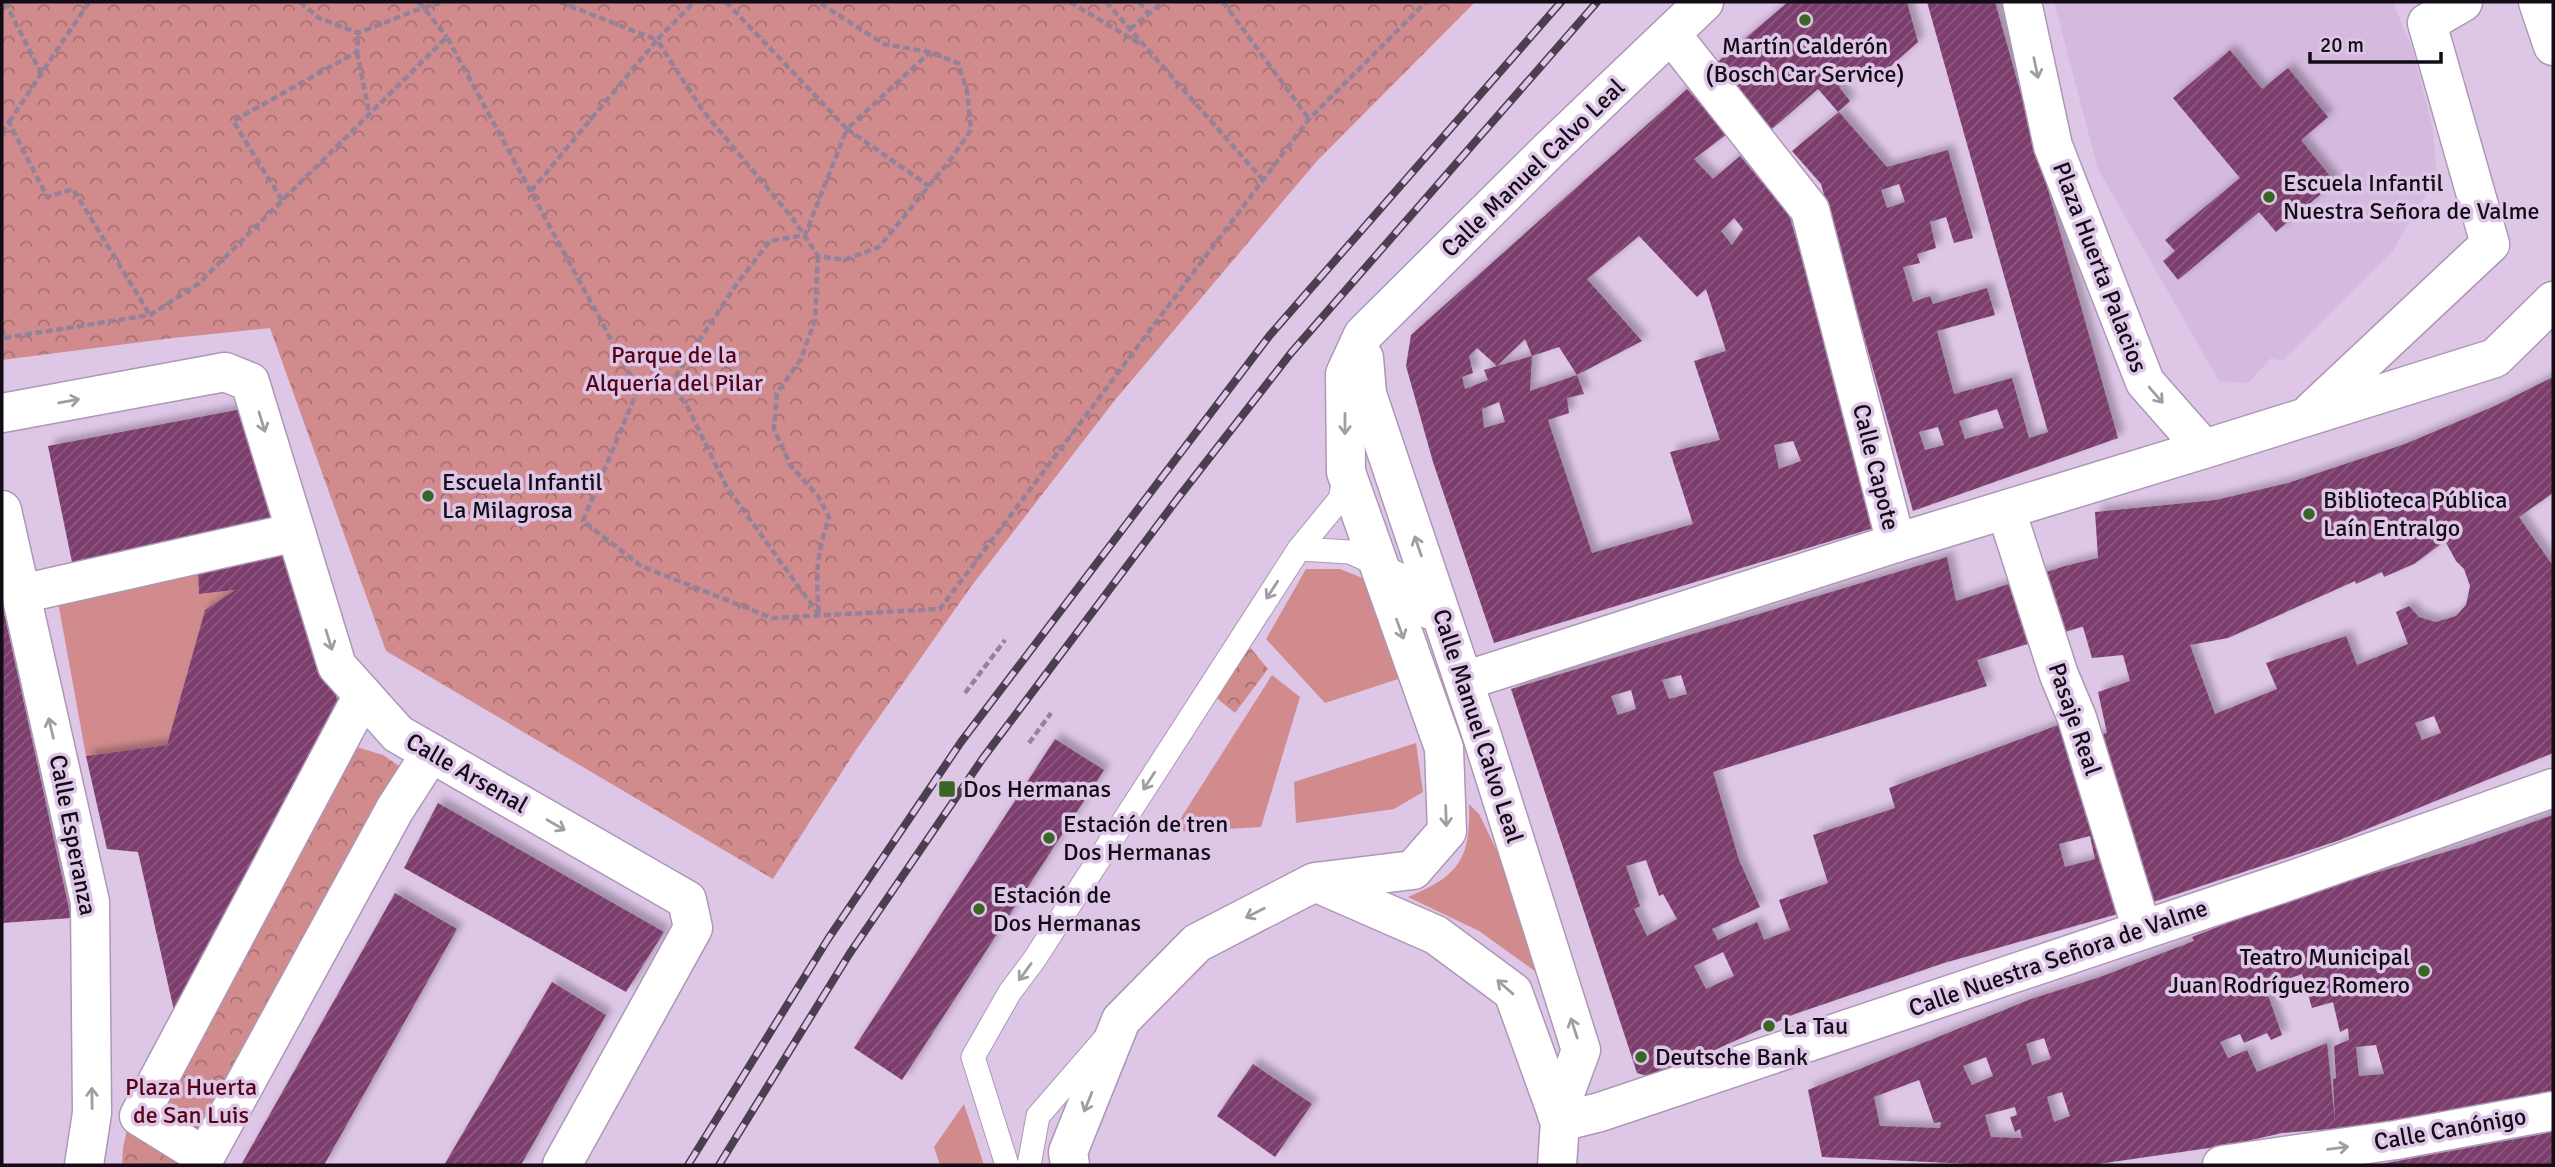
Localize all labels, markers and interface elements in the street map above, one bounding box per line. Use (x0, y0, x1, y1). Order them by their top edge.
marker: Martín Calderón (Bosch Car Service) (1797, 12, 1813, 28)
scale bar (2310, 21, 2441, 65)
place label: Martín Calderón (Bosch Car Service) (1706, 31, 1904, 89)
text: 20 m (2320, 32, 2364, 58)
one-way arrow (2031, 57, 2044, 79)
street label: Calle Manuel Calvo Leal (1435, 72, 1631, 264)
street label: Plaza Huerta Palacios (2046, 158, 2154, 376)
place label: Escuela Infantil Nuestra Señora de Valme (2283, 168, 2540, 226)
marker: Escuela Infantil Nuestra Señora de Valme (2261, 189, 2277, 205)
park label: Parque de la Alquería del Pilar (585, 340, 763, 398)
one-way arrow (2148, 386, 2164, 404)
one-way arrow (57, 394, 80, 407)
street label: Calle Capote (1846, 401, 1906, 533)
one-way arrow (257, 411, 270, 433)
one-way arrow (1338, 412, 1352, 435)
place label: Escuela Infantil La Milagrosa (442, 467, 603, 525)
place label: Biblioteca Pública Laín Entralgo (2323, 485, 2507, 543)
marker: Escuela Infantil La Milagrosa (420, 488, 436, 504)
marker: Biblioteca Pública Laín Entralgo (2301, 506, 2317, 522)
one-way arrow (1411, 536, 1424, 558)
one-way arrow (1265, 580, 1279, 599)
street label: Calle Manuel Calvo Leal (1426, 605, 1530, 847)
one-way arrow (1395, 617, 1407, 639)
one-way arrow (323, 628, 336, 650)
street label: Pasaje Real (2042, 659, 2108, 779)
one-way arrow (44, 717, 57, 740)
street label: Calle Arsenal (401, 726, 533, 820)
street label: Calle Esperanza (43, 752, 103, 918)
one-way arrow (1141, 771, 1156, 790)
place label: Dos Hermanas (963, 774, 1111, 804)
marker: Dos Hermanas (937, 779, 957, 799)
one-way arrow (1440, 804, 1453, 827)
place label: Estación de tren Dos Hermanas (1063, 809, 1228, 867)
one-way arrow (545, 818, 565, 832)
marker: Estación de tren Dos Hermanas (1041, 830, 1057, 846)
place label: Estación de Dos Hermanas (993, 880, 1141, 938)
street label: Calle Nuestra Señora de Valme (1905, 893, 2211, 1023)
marker: Estación de Dos Hermanas (971, 901, 987, 917)
one-way arrow (1245, 907, 1266, 921)
place label: Teatro Municipal Juan Rodríguez Romero (2168, 942, 2410, 1000)
one-way arrow (1018, 962, 1032, 981)
marker: Teatro Municipal Juan Rodríguez Romero (2416, 963, 2432, 979)
one-way arrow (1496, 979, 1514, 995)
place label: La Tau (1783, 1011, 1848, 1041)
one-way arrow (1567, 1017, 1580, 1039)
marker: La Tau (1761, 1018, 1777, 1034)
place label: Deutsche Bank (1655, 1042, 1808, 1072)
marker: Deutsche Bank (1633, 1049, 1649, 1065)
park label: Plaza Huerta de San Luis (125, 1072, 257, 1130)
one-way arrow (85, 1086, 99, 1109)
one-way arrow (1081, 1091, 1094, 1112)
street label: Calle Canónigo (2371, 1101, 2529, 1157)
one-way arrow (2326, 1142, 2349, 1155)

